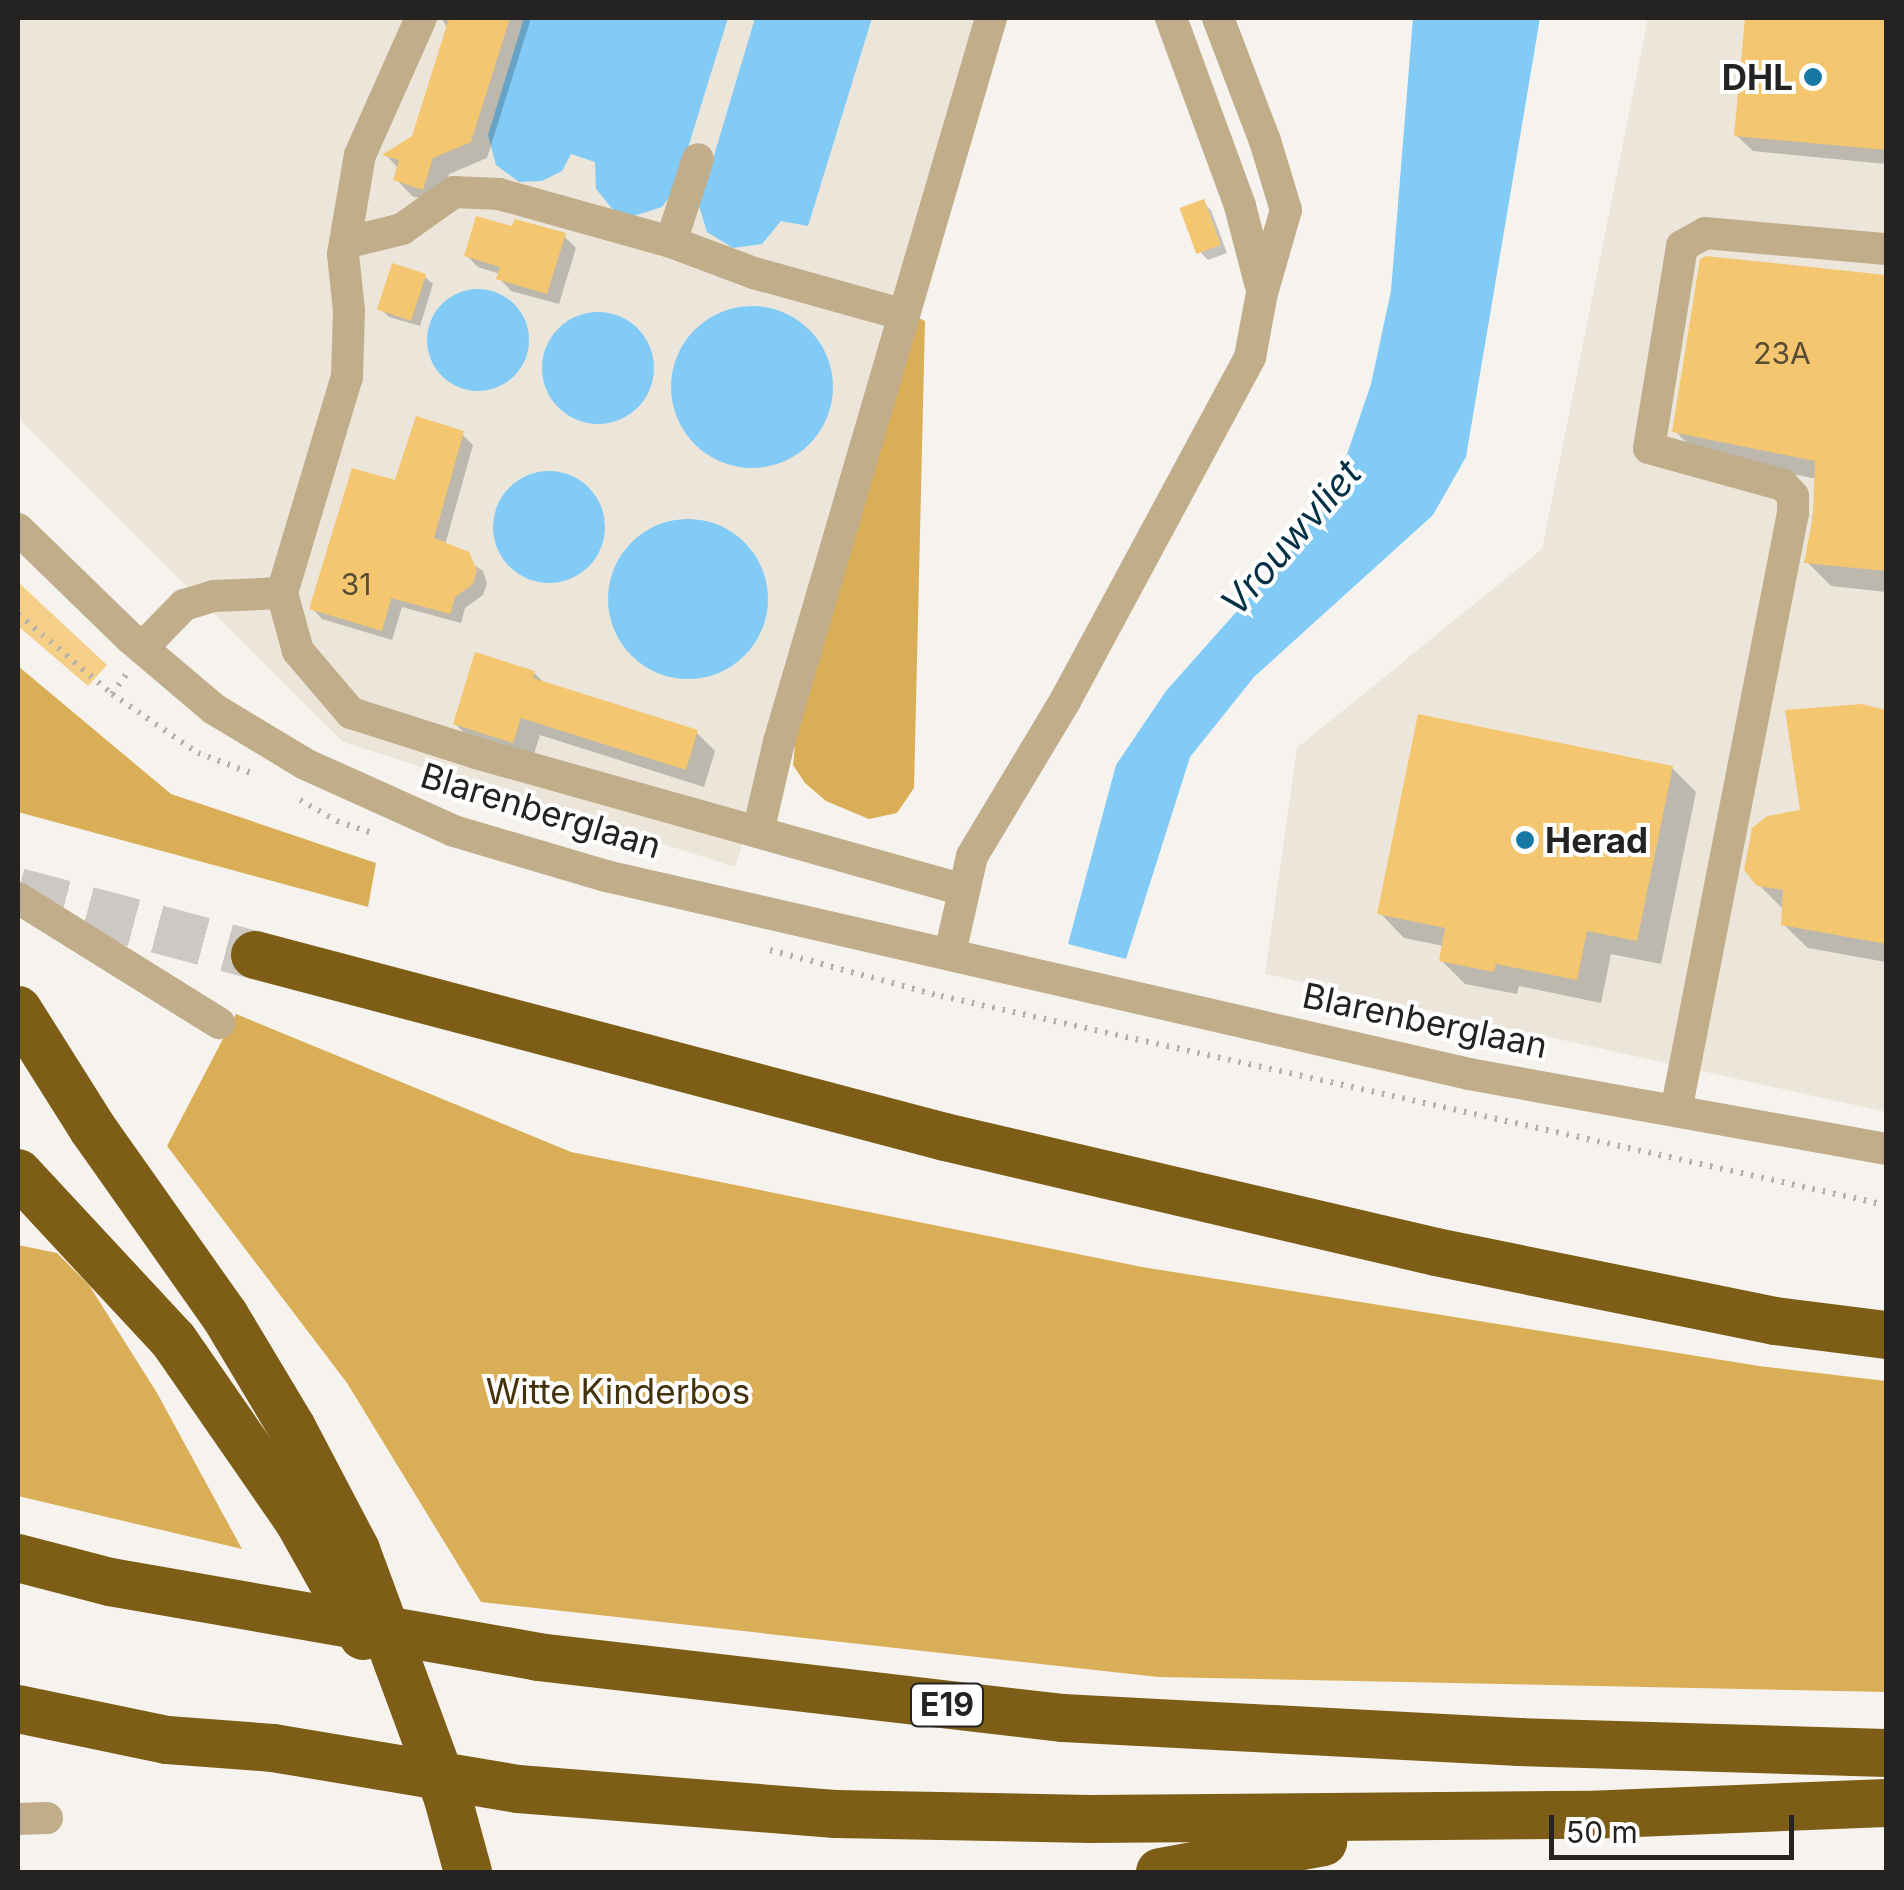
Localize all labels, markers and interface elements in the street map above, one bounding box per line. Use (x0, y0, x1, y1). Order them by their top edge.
place label: DHL (1722, 56, 1793, 98)
marker: DHL (1802, 66, 1824, 88)
house number: 23A (1753, 335, 1811, 371)
water label: Vrouwvliet (1211, 451, 1371, 625)
house number: 31 (341, 566, 371, 602)
street label: Blarenberglaan (416, 754, 666, 866)
place label: Herad (1545, 819, 1648, 861)
marker: Herad (1514, 829, 1536, 851)
street label: Blarenberglaan (1299, 974, 1551, 1066)
park label: Witte Kinderbos (486, 1370, 750, 1412)
road number: E19 (910, 1678, 984, 1732)
scale bar (1554, 1795, 1799, 1857)
text: 50 m (1566, 1814, 1638, 1850)

